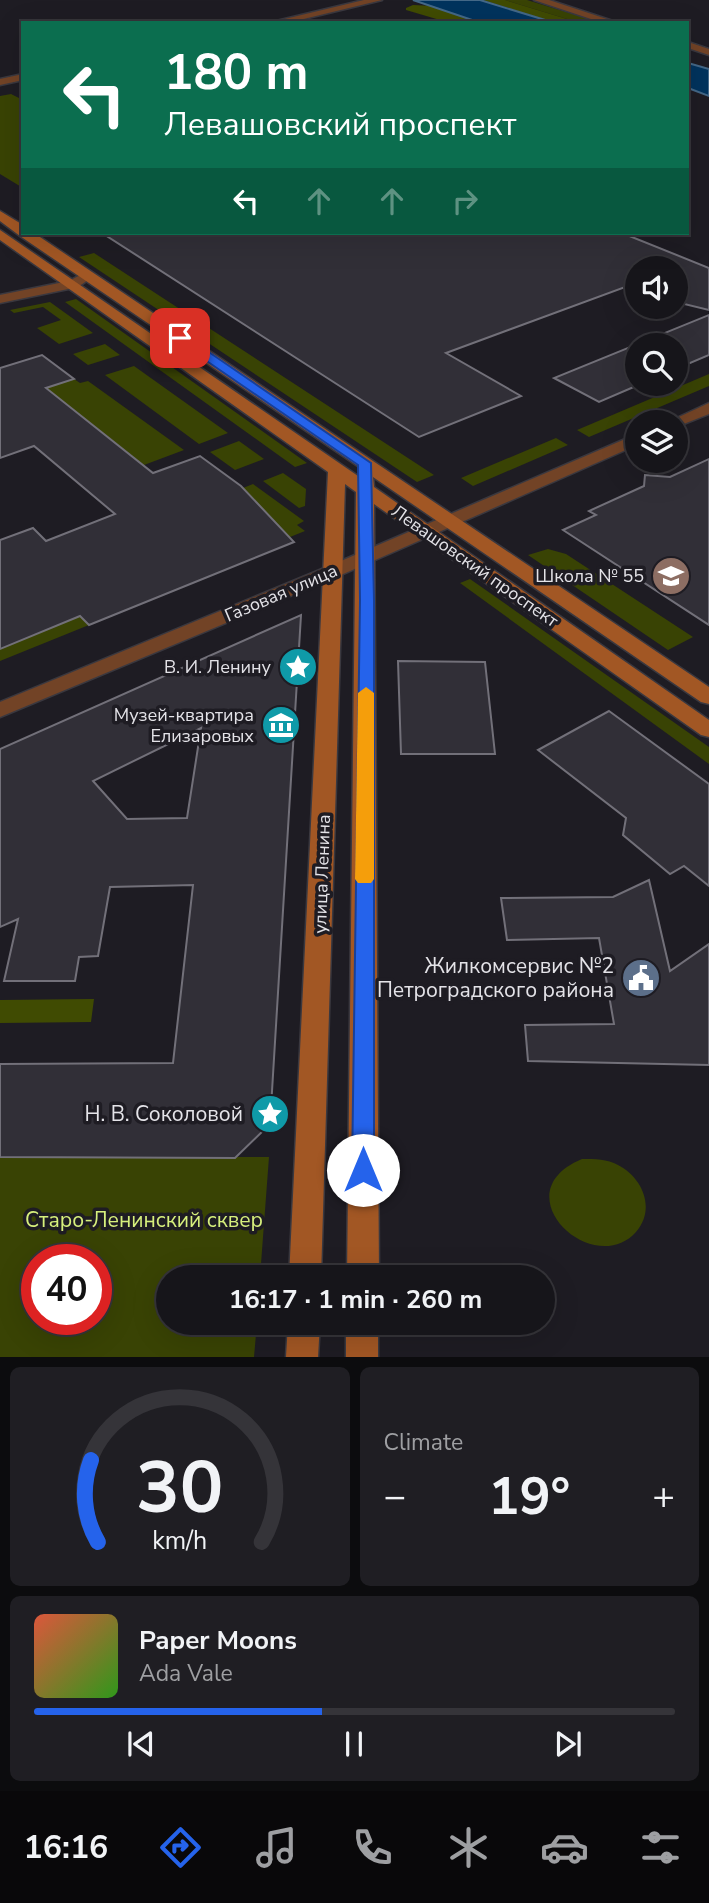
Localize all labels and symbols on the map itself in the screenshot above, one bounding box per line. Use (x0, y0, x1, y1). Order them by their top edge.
pin (150, 308, 210, 368)
street label: Левашовский проспект (387, 499, 563, 633)
school or university icon: Школа № 55 (650, 555, 692, 597)
street label: Газовая улица (221, 558, 341, 628)
place label: Школа № 55 (535, 564, 644, 588)
place icon: В. И. Ленину (277, 646, 319, 688)
place label: В. И. Ленину (164, 655, 272, 679)
place label: Музей-квартира Елизаровых (114, 703, 254, 748)
museum icon: Музей-квартира Елизаровых (260, 704, 302, 746)
street label: улица Ленина (308, 814, 336, 934)
place label: Жилкомсервис №2 Петроградского района (377, 952, 614, 1004)
public building icon: Жилкомсервис №2 Петроградского района (620, 957, 662, 999)
place icon: Н. В. Соколовой (249, 1093, 291, 1135)
place label: Н. В. Соколовой (85, 1100, 243, 1128)
position arrow (326, 1133, 400, 1207)
park label: Старо-Ленинский сквер (25, 1206, 263, 1234)
speed limit sign: 40 (21, 1244, 112, 1335)

